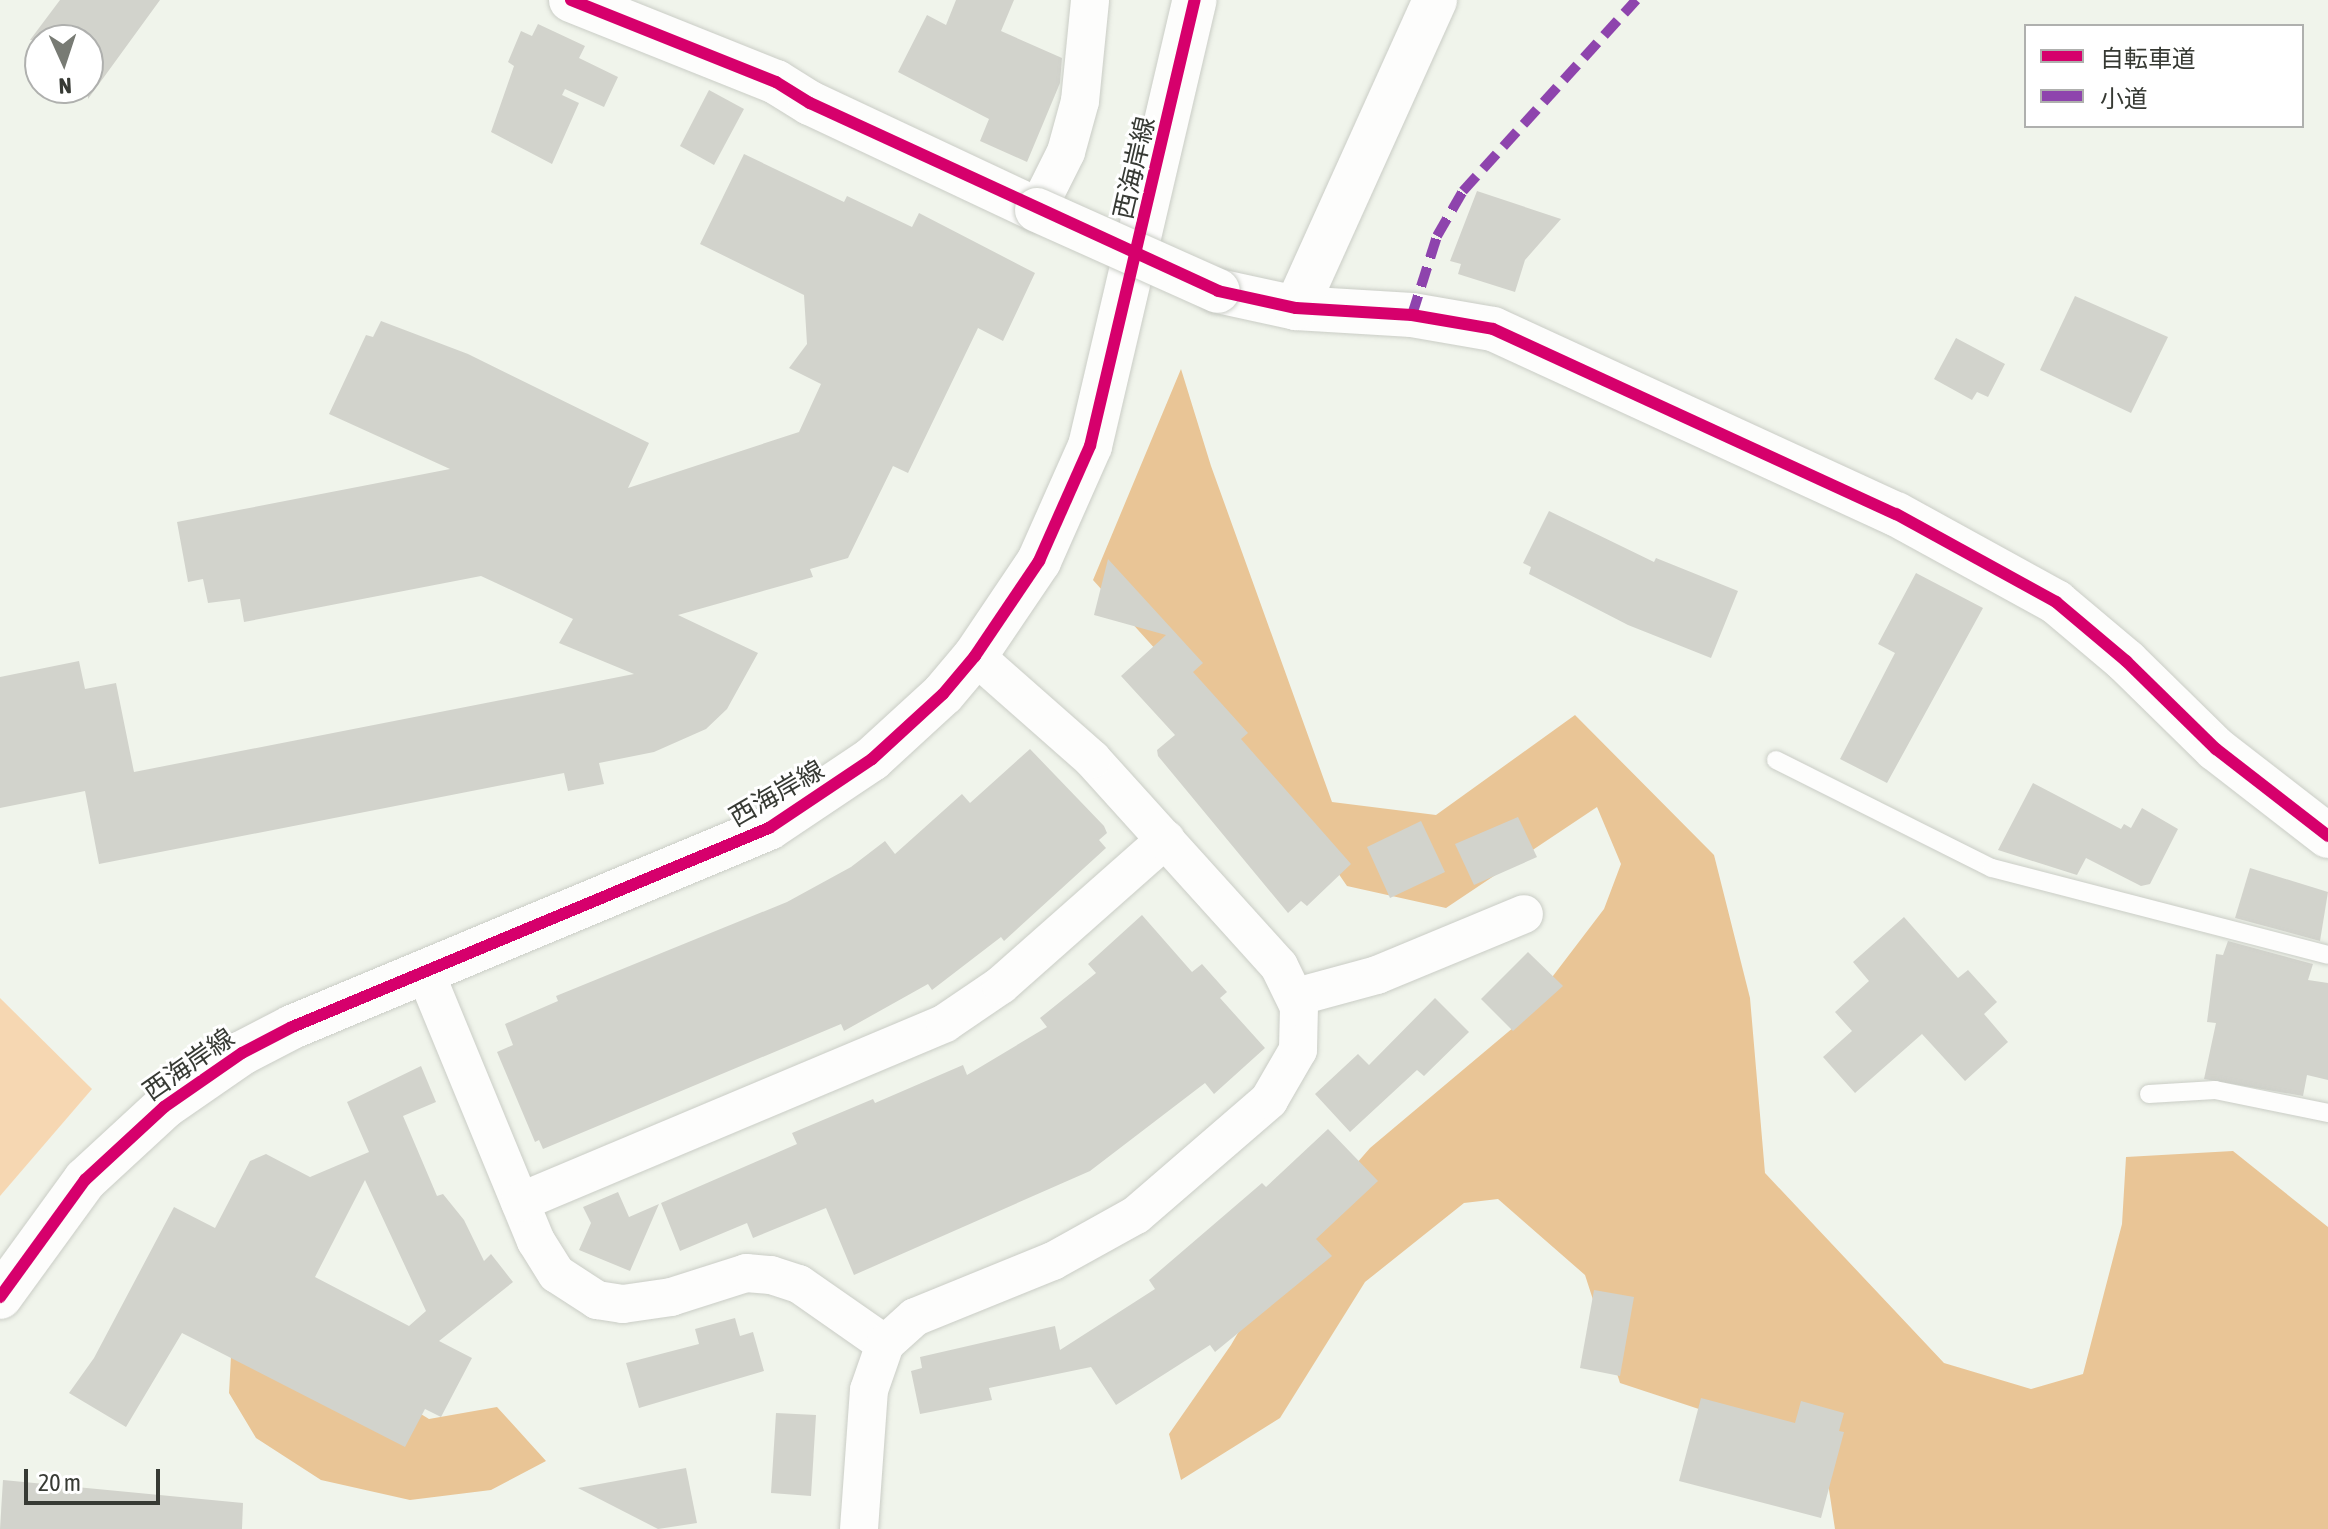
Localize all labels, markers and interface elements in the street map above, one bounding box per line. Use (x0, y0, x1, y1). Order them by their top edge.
north arrow (24, 24, 104, 104)
legend (2024, 24, 2304, 128)
text: 自転車道 (2100, 45, 2196, 72)
text: N (58, 73, 72, 99)
text: 小道 (2100, 85, 2148, 112)
street label: 西海岸線 (1108, 114, 1162, 222)
street label: 西海岸線 (724, 754, 830, 834)
street label: 西海岸線 (137, 1022, 241, 1108)
scale bar (28, 1453, 164, 1503)
text: 20 m (38, 1469, 81, 1496)

